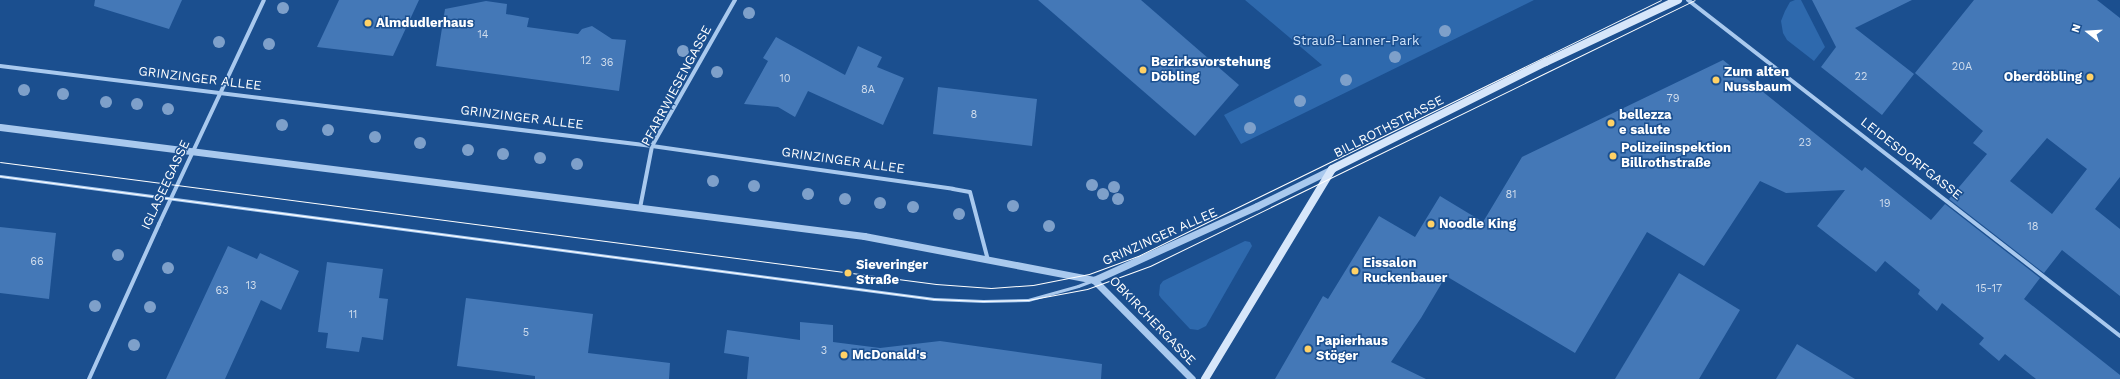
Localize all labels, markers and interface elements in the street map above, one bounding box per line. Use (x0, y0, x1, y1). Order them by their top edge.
north arrow (2068, 12, 2108, 52)
place label: Almdudlerhaus (376, 15, 474, 31)
marker: Almdudlerhaus (363, 18, 373, 28)
street label: PFARRWIESENGASSE (639, 23, 715, 149)
text: N (2069, 23, 2083, 34)
house number: 14 (477, 28, 489, 42)
park label: Strauß-Lanner-Park (1293, 33, 1419, 49)
house number: 12 (581, 54, 591, 68)
place label: Bezirksvorstehung Döbling (1151, 55, 1270, 86)
house number: 36 (600, 56, 614, 70)
house number: 20A (1952, 60, 1972, 74)
street label: GRINZINGER ALLEE (137, 64, 263, 94)
marker: Bezirksvorstehung Döbling (1138, 65, 1148, 75)
place label: Zum alten Nussbaum (1724, 65, 1791, 96)
place label: Oberdöbling (2004, 69, 2082, 85)
house number: 22 (1855, 70, 1867, 84)
house number: 10 (779, 72, 791, 86)
marker: Oberdöbling (2085, 72, 2095, 82)
marker: Zum alten Nussbaum (1711, 75, 1721, 85)
house number: 8A (861, 83, 875, 97)
house number: 79 (1667, 92, 1679, 106)
street label: BILLROTHSTRASSE (1331, 93, 1447, 161)
street label: GRINZINGER ALLEE (459, 103, 585, 133)
house number: 8 (971, 108, 977, 122)
place label: bellezza e salute (1619, 108, 1672, 139)
street label: LEIDESDORFGASSE (1857, 115, 1965, 203)
marker: bellezza e salute (1606, 118, 1616, 128)
house number: 23 (1799, 136, 1811, 150)
street label: IGLASEEGASSE (138, 138, 194, 232)
place label: Polizeiinspektion Billrothstraße (1621, 141, 1731, 172)
street label: GRINZINGER ALLEE (780, 145, 906, 177)
marker: Polizeiinspektion Billrothstraße (1608, 151, 1618, 161)
house number: 81 (1505, 188, 1517, 202)
house number: 19 (1879, 197, 1891, 211)
street label: GRINZINGER ALLEE (1100, 205, 1220, 269)
place label: Noodle King (1439, 216, 1516, 232)
marker: Noodle King (1426, 219, 1436, 229)
house number: 18 (2027, 220, 2039, 234)
house number: 66 (30, 255, 44, 269)
place label: Eissalon Ruckenbauer (1363, 256, 1447, 287)
place label: Sieveringer Straße (856, 258, 928, 289)
marker: Eissalon Ruckenbauer (1350, 266, 1360, 276)
marker: Sieveringer Straße (843, 268, 853, 278)
street label: OBKIRCHERGASSE (1106, 273, 1198, 369)
house number: 13 (246, 279, 256, 293)
house number: 15-17 (1976, 282, 2002, 296)
house number: 63 (215, 284, 229, 298)
house number: 11 (349, 308, 357, 322)
house number: 5 (523, 326, 529, 340)
place label: Papierhaus Stöger (1316, 334, 1388, 365)
house number: 3 (821, 344, 827, 358)
marker: Papierhaus Stöger (1303, 344, 1313, 354)
place label: McDonald's (852, 347, 926, 363)
marker: McDonald's (839, 350, 849, 360)

